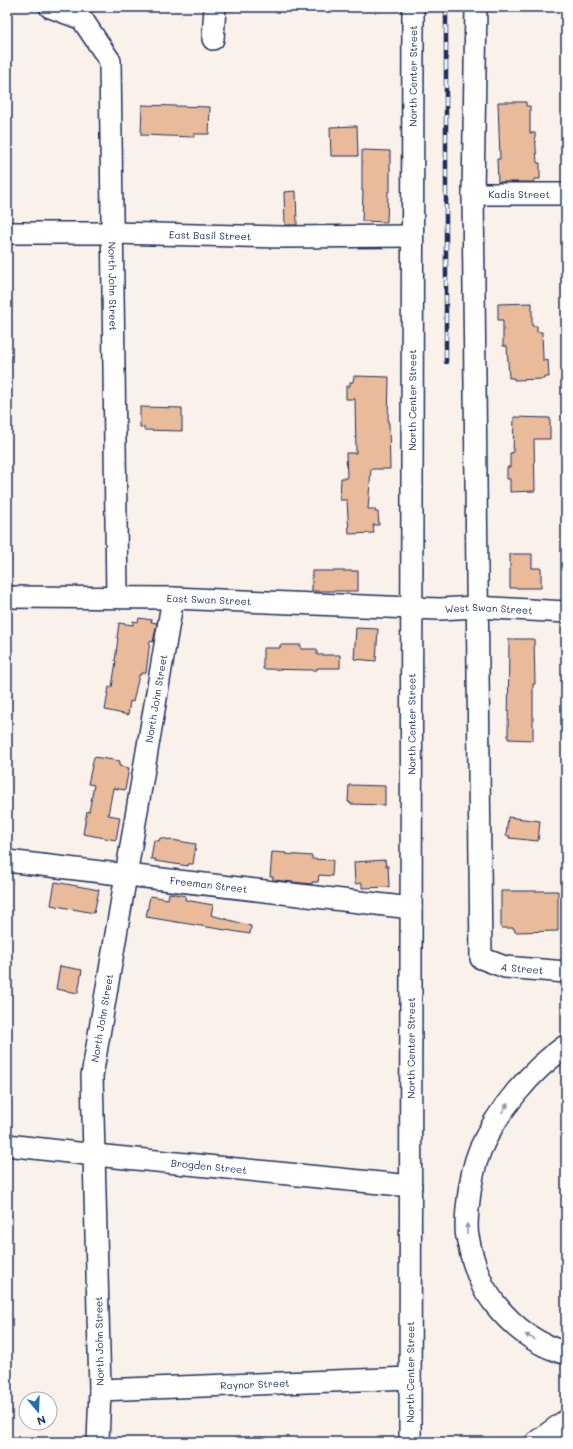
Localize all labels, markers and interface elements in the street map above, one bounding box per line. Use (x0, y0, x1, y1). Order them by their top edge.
street label: North Center Street (406, 25, 420, 127)
street label: Kadis Street (488, 187, 550, 201)
street label: East Basil Street (169, 227, 251, 243)
street label: North John Street (105, 242, 121, 331)
street label: North Center Street (405, 349, 419, 451)
street label: East Swan Street (167, 591, 252, 608)
street label: West Swan Street (444, 600, 533, 617)
street label: North John Street (142, 653, 170, 744)
street label: North Center Street (404, 673, 419, 775)
street label: Freeman Street (169, 873, 248, 896)
street label: A Street (499, 959, 544, 977)
street label: North John Street (87, 973, 116, 1063)
street label: North Center Street (404, 997, 418, 1099)
one-way arrow (501, 1103, 509, 1113)
street label: Brogden Street (170, 1155, 247, 1177)
one-way arrow (464, 1223, 471, 1235)
street label: North John Street (91, 1296, 107, 1386)
street label: North Center Street (403, 1321, 417, 1423)
one-way arrow (525, 1334, 536, 1341)
street label: Raynor Street (220, 1376, 290, 1392)
north arrow (18, 1391, 58, 1431)
text: N (35, 1412, 48, 1429)

